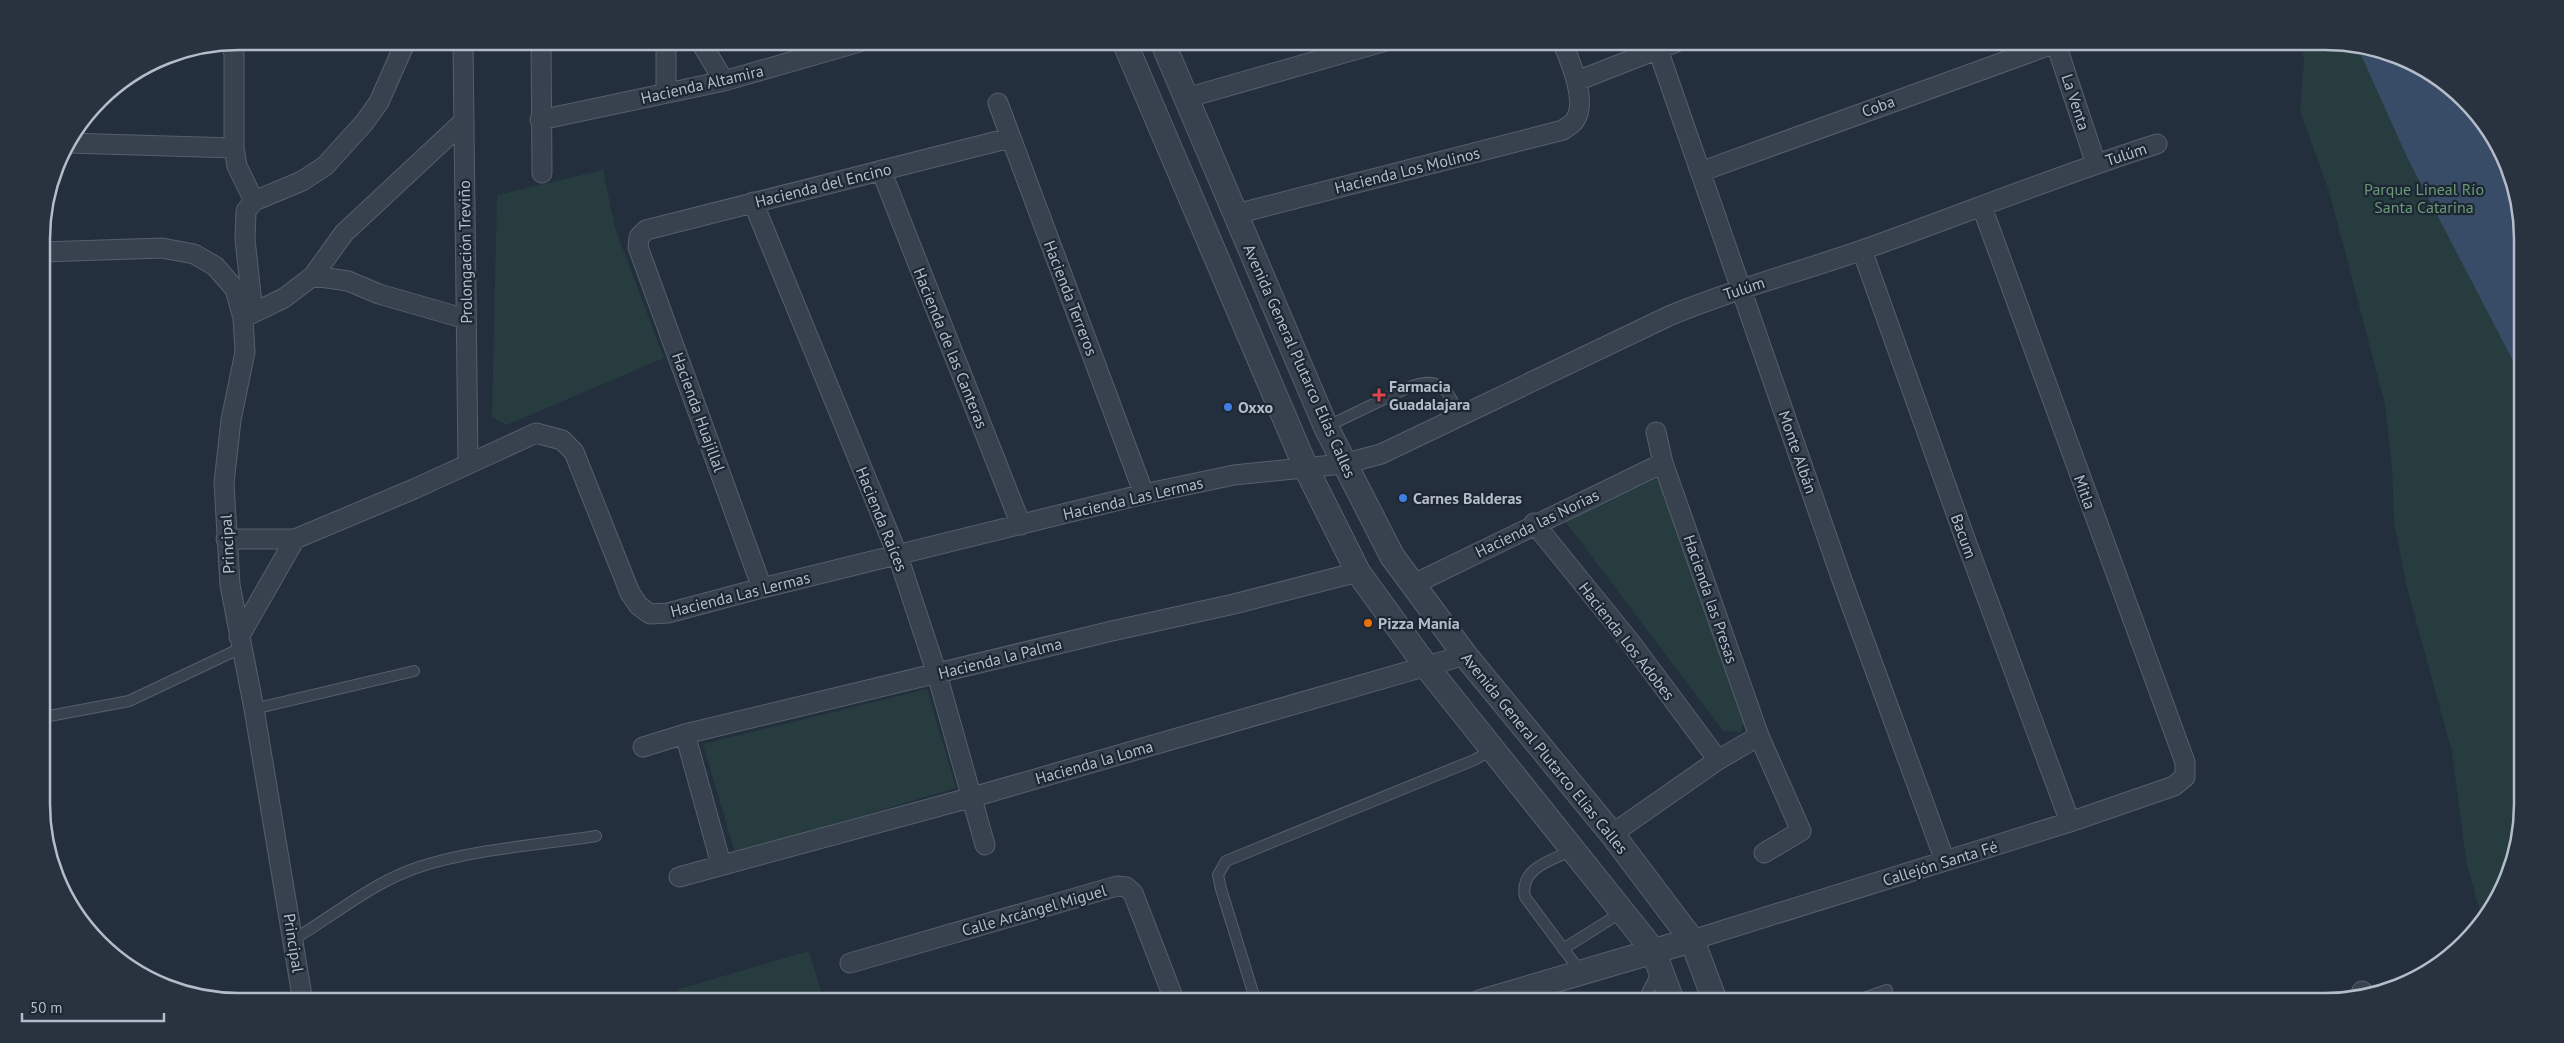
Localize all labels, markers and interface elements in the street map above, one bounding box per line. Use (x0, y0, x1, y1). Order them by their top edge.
street label: Hacienda Altamira (639, 60, 765, 108)
street label: La Venta (2058, 71, 2094, 133)
street label: Coba (1859, 91, 1897, 121)
street label: Tulúm (2103, 138, 2149, 170)
street label: Hacienda Los Molinos (1332, 142, 1482, 198)
street label: Hacienda del Encino (753, 158, 893, 212)
park label: Parque Lineal Río Santa Catarina (2364, 179, 2484, 217)
street label: Prolongación Treviño (454, 180, 476, 324)
street label: Hacienda Terreros (1040, 237, 1102, 359)
street label: Avenida General Plutarco Elías Calles (1239, 241, 1361, 481)
street label: Hacienda de las Canteras (910, 265, 993, 432)
street label: Tulúm (1721, 272, 1767, 304)
street label: Hacienda Huajillal (668, 350, 730, 475)
place label: Farmacia Guadalajara (1389, 376, 1470, 414)
marker: Farmacia Guadalajara (1373, 389, 1385, 401)
place label: Oxxo (1238, 397, 1274, 417)
marker: Oxxo (1222, 401, 1234, 413)
street label: Monte Albán (1774, 408, 1822, 496)
street label: Hacienda Raíces (852, 464, 912, 575)
street label: Hacienda Las Lermas (1061, 472, 1205, 524)
street label: Mitla (2070, 472, 2100, 512)
street label: Hacienda las Norias (1472, 484, 1602, 562)
place label: Carnes Balderas (1413, 488, 1522, 508)
marker: Carnes Balderas (1397, 492, 1409, 504)
street label: Bacum (1947, 511, 1981, 561)
street label: Principal (215, 513, 239, 574)
street label: Hacienda las Presas (1680, 532, 1742, 666)
street label: Hacienda Las Lermas (668, 567, 812, 621)
street label: Hacienda Los Adobes (1575, 578, 1679, 704)
place label: Pizza Manía (1378, 613, 1460, 633)
marker: Pizza Manía (1362, 617, 1374, 629)
street label: Hacienda la Palma (936, 633, 1064, 683)
street label: Avenida General Plutarco Elías Calles (1457, 648, 1633, 858)
street label: Hacienda la Loma (1033, 736, 1155, 788)
street label: Callejón Santa Fé (1880, 836, 2000, 890)
street label: Calle Arcángel Miguel (959, 880, 1109, 940)
street label: Principal (279, 912, 309, 974)
scale bar (22, 990, 165, 1022)
text: 50 m (30, 998, 63, 1017)

